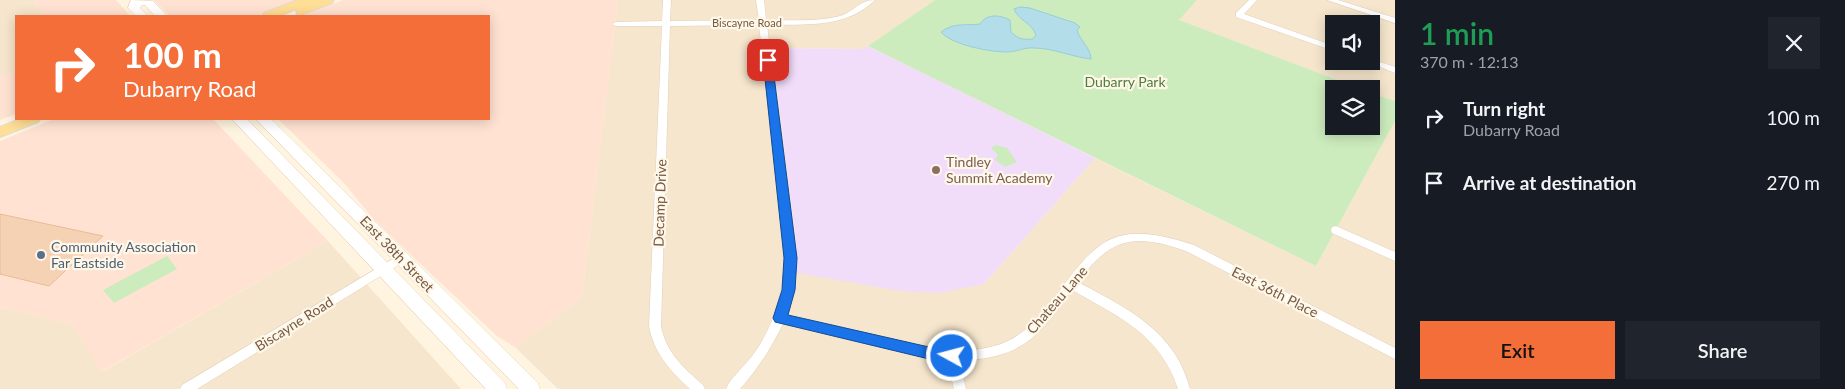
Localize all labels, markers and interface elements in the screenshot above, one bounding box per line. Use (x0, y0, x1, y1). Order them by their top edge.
map controls (1325, 15, 1380, 135)
button: sound (1325, 15, 1380, 70)
text: 1 min (1420, 15, 1494, 51)
street label: Biscayne Road (712, 16, 782, 29)
button: close (1768, 17, 1820, 69)
text: 100 m (123, 33, 222, 75)
icon: right (40, 35, 105, 100)
pin (747, 39, 789, 81)
icon: arrive (754, 46, 782, 74)
text: 370 m · 12:13 (1420, 52, 1519, 71)
park label: Dubarry Park (1084, 73, 1166, 90)
text: Dubarry Road (123, 75, 256, 102)
button: layers (1325, 80, 1380, 135)
text: Turn right (1463, 97, 1545, 120)
icon: right (1420, 104, 1448, 132)
text: 100 m (1766, 106, 1820, 129)
text: Dubarry Road (1463, 120, 1560, 139)
place label: Tindley Summit Academy (946, 153, 1053, 186)
street label: Decamp Drive (649, 159, 670, 247)
marker: Tindley Summit Academy (930, 164, 942, 176)
icon: arrive (1420, 169, 1448, 197)
text: Arrive at destination (1463, 171, 1636, 194)
text: 270 m (1766, 171, 1820, 194)
street label: East 38th Street (357, 212, 438, 295)
place label: Community Association Far Eastside (51, 238, 196, 271)
marker: Community Association Far Eastside (35, 249, 47, 261)
street label: Chateau Lane (1023, 262, 1091, 337)
street label: East 36th Place (1229, 262, 1321, 321)
street label: Biscayne Road (252, 293, 336, 354)
button: Exit (1420, 321, 1615, 379)
button: Share (1625, 321, 1820, 379)
position arrow (925, 329, 977, 381)

